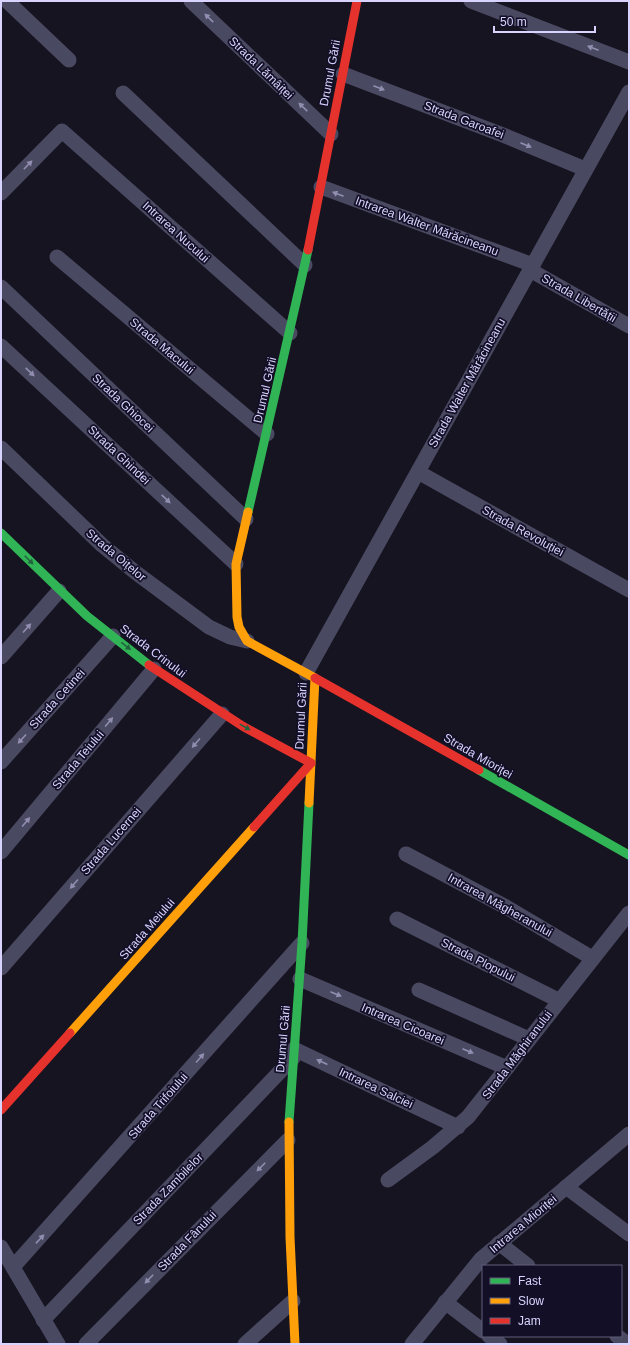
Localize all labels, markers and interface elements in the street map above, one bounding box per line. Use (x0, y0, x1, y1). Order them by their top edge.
scale bar (494, 8, 595, 34)
one-way arrow (204, 14, 213, 23)
text: 50 m (500, 15, 527, 29)
street label: Strada Lămâiței (226, 34, 296, 102)
street label: Drumul Gării (317, 39, 343, 107)
one-way arrow (586, 44, 598, 50)
one-way arrow (373, 85, 385, 91)
street label: Strada Garoafei (422, 98, 506, 142)
one-way arrow (298, 103, 308, 112)
one-way arrow (521, 142, 532, 148)
one-way arrow (23, 160, 33, 170)
one-way arrow (332, 190, 344, 196)
street label: Intrarea Walter Mărăcineanu (353, 193, 501, 259)
street label: Intrarea Nucului (140, 198, 212, 266)
street label: Strada Libertății (539, 271, 619, 325)
street label: Strada Macului (127, 315, 197, 377)
street label: Strada Walter Mărăcineanu (426, 316, 508, 450)
street label: Drumul Gării (251, 356, 279, 424)
one-way arrow (24, 368, 35, 377)
street label: Strada Ghiocei (89, 371, 157, 435)
street label: Strada Ghindei (85, 423, 153, 487)
one-way arrow (161, 494, 171, 504)
street label: Strada Revoluției (480, 503, 566, 559)
street label: Strada Oițelor (83, 526, 149, 584)
one-way arrow (24, 555, 33, 565)
street label: Strada Crinului (117, 622, 189, 680)
one-way arrow (22, 623, 32, 633)
one-way arrow (120, 642, 131, 651)
street label: Strada Cetinei (26, 666, 88, 732)
street label: Drumul Gării (292, 682, 310, 750)
one-way arrow (105, 717, 114, 727)
one-way arrow (239, 723, 251, 730)
street label: Strada Teiului (49, 728, 107, 792)
street label: Strada Mioriței (441, 731, 515, 781)
one-way arrow (17, 734, 27, 744)
one-way arrow (192, 738, 201, 749)
street label: Strada Lucernei (78, 804, 144, 878)
one-way arrow (22, 816, 31, 827)
street label: Intrarea Măgheranului (445, 870, 555, 940)
one-way arrow (70, 878, 79, 889)
street label: Strada Meiului (117, 895, 177, 963)
street label: Strada Plopului (439, 935, 517, 985)
one-way arrow (330, 991, 341, 997)
street label: Intrarea Cicoarei (359, 1000, 447, 1048)
street label: Drumul Gării (273, 1005, 293, 1073)
street label: Strada Măghiranului (479, 1008, 555, 1102)
one-way arrow (462, 1049, 474, 1055)
one-way arrow (196, 1053, 205, 1063)
one-way arrow (316, 1059, 327, 1065)
street label: Intrarea Salciei (337, 1065, 415, 1111)
street label: Strada Trifoiului (125, 1070, 191, 1142)
street label: Strada Zambilelor (130, 1150, 206, 1228)
one-way arrow (256, 1162, 266, 1172)
street label: Intrarea Mioriței (487, 1192, 559, 1256)
street label: Strada Fânului (155, 1208, 219, 1274)
one-way arrow (35, 1233, 44, 1244)
legend (482, 1265, 622, 1337)
one-way arrow (144, 1274, 154, 1284)
text: Fast (518, 1274, 542, 1288)
text: Slow (518, 1294, 544, 1308)
text: Jam (518, 1314, 541, 1328)

